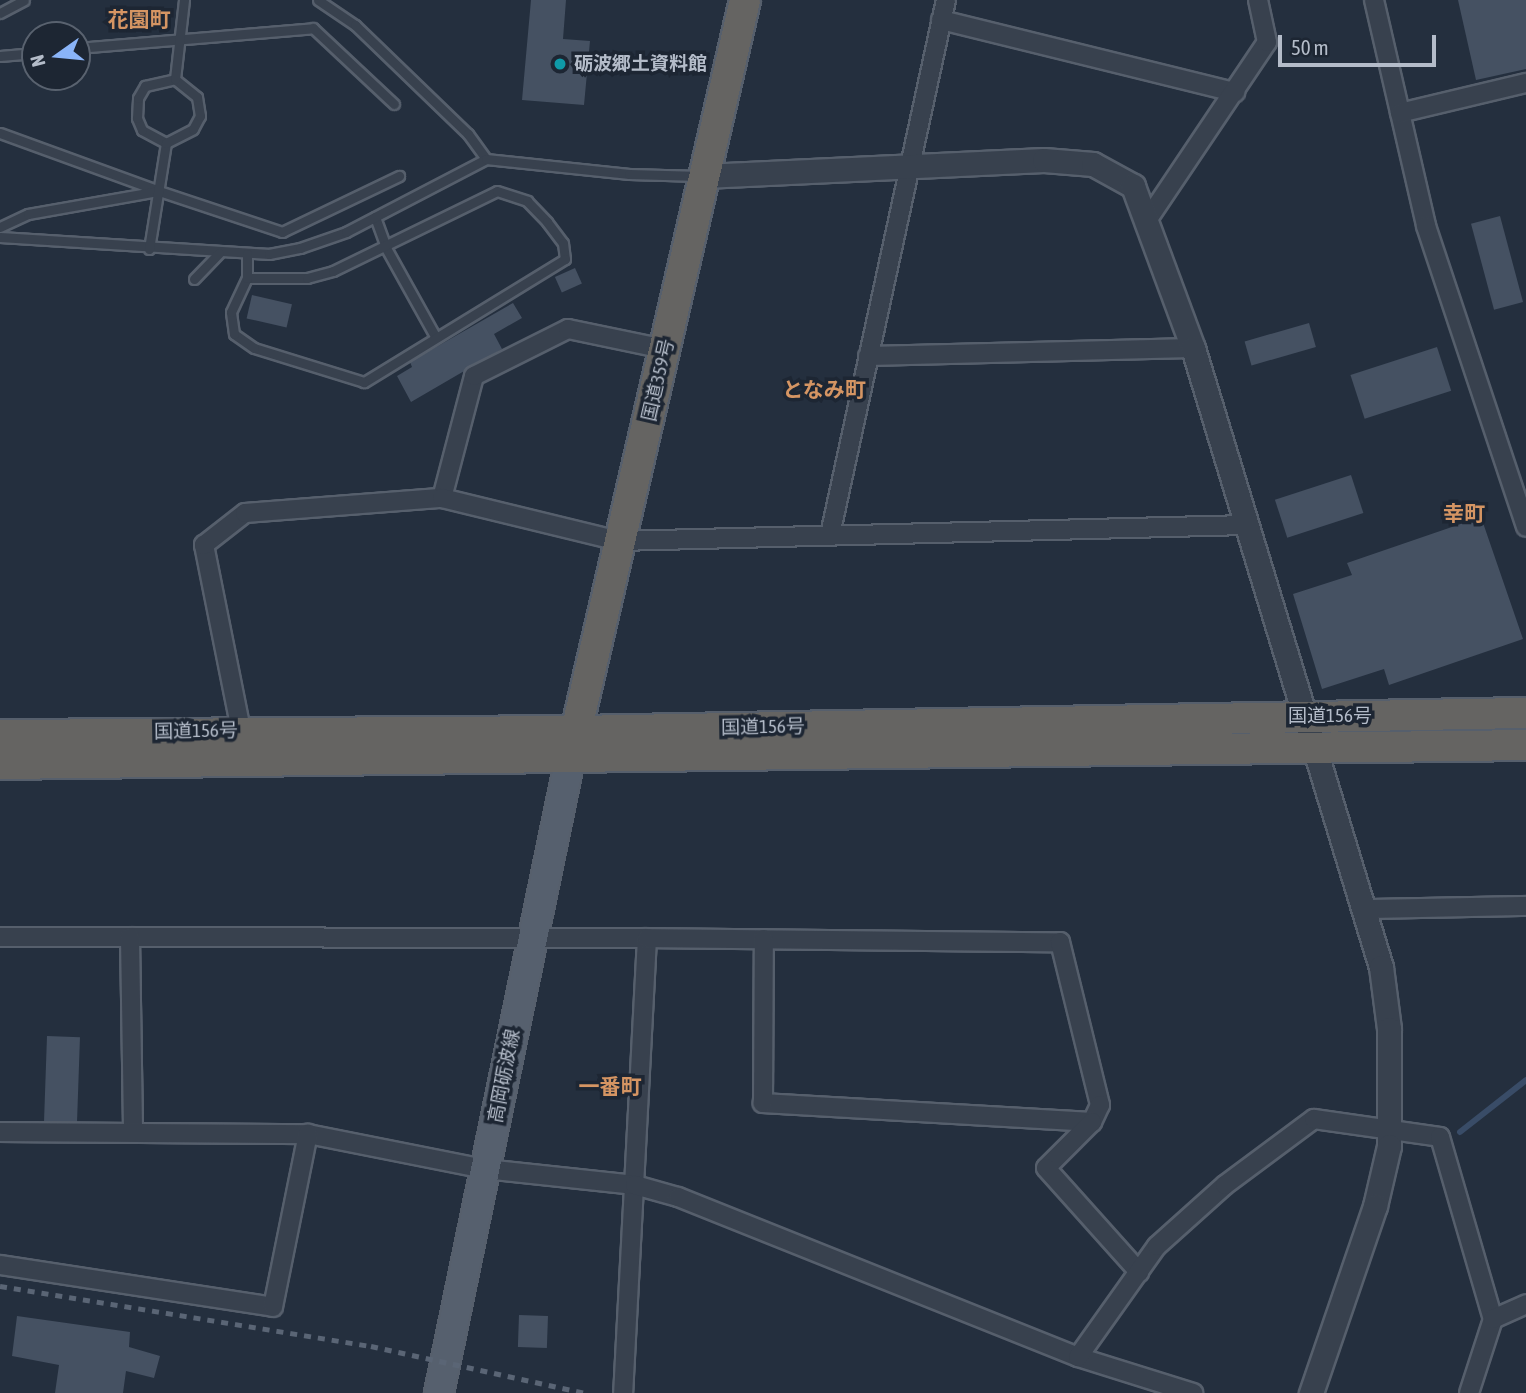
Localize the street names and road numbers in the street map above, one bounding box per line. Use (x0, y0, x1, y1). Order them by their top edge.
street label: 国道359号 (637, 337, 679, 423)
street label: 国道156号 (1288, 705, 1372, 727)
street label: 国道156号 (721, 715, 805, 739)
street label: 国道156号 (154, 719, 238, 743)
street label: 高岡砺波線 (484, 1027, 524, 1125)

